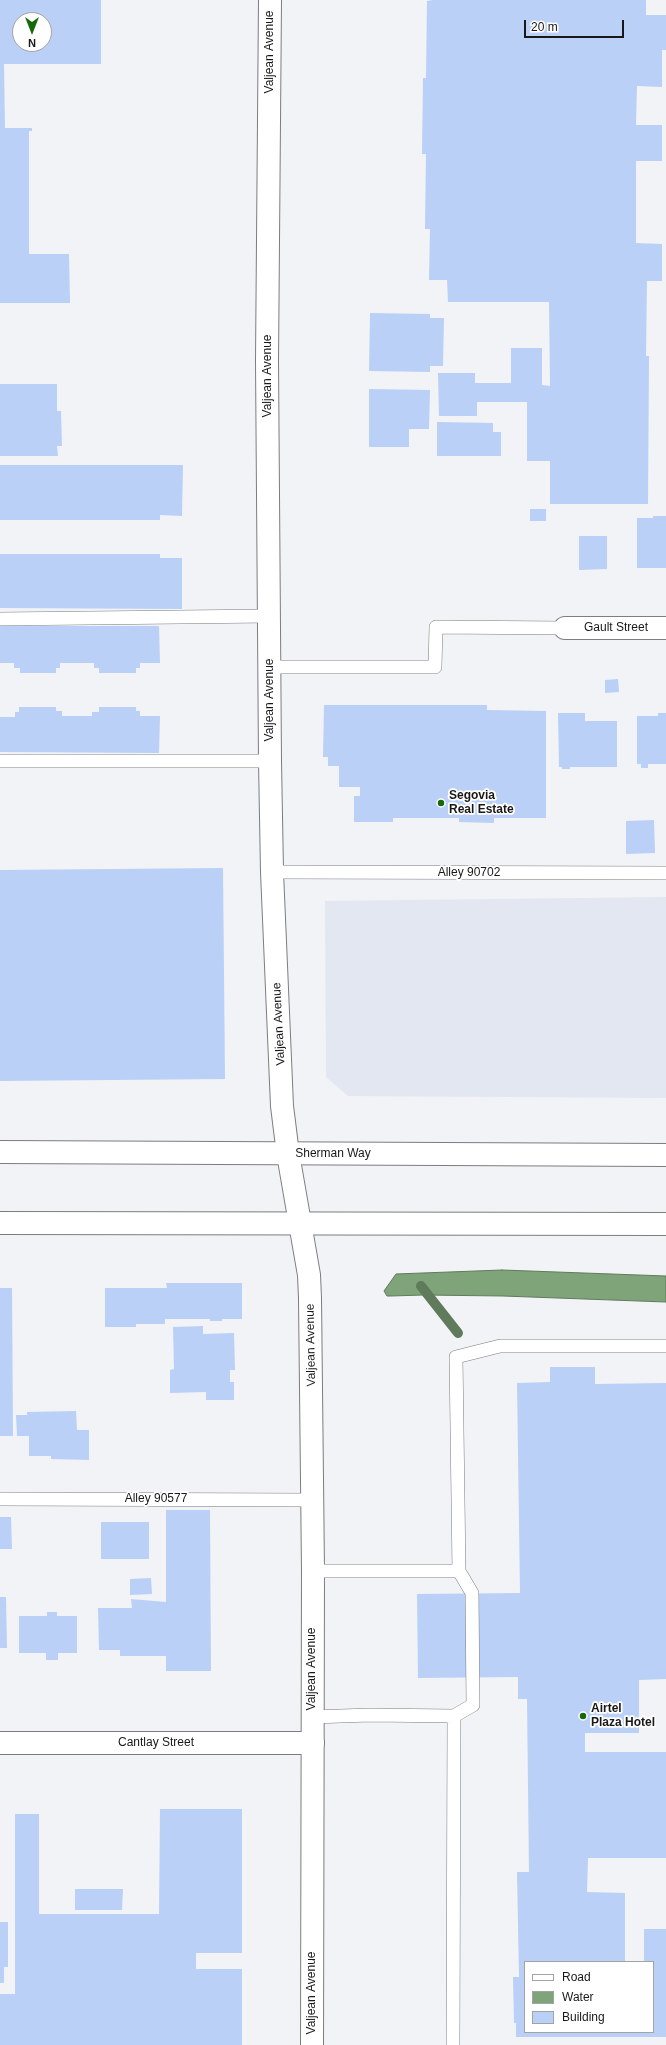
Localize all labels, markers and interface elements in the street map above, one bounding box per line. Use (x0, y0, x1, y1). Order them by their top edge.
street label: Valjean Avenue (263, 11, 277, 93)
north arrow (12, 12, 52, 52)
scale bar (526, 12, 626, 38)
text: 20 m (531, 20, 558, 34)
text: N (28, 37, 36, 49)
street label: Valjean Avenue (261, 335, 275, 417)
street label: Gault Street (584, 621, 648, 635)
street label: Valjean Avenue (263, 659, 277, 741)
place label: Segovia Real Estate (449, 789, 514, 817)
marker: Segovia Real Estate (436, 798, 446, 808)
street label: Alley 90702 (438, 866, 500, 880)
street label: Valjean Avenue (270, 982, 288, 1066)
street label: Sherman Way (295, 1147, 371, 1161)
street label: Valjean Avenue (303, 1303, 319, 1387)
street label: Alley 90577 (125, 1492, 187, 1506)
street label: Valjean Avenue (305, 1628, 319, 1710)
place label: Airtel Plaza Hotel (591, 1702, 655, 1730)
marker: Airtel Plaza Hotel (578, 1711, 588, 1721)
street label: Cantlay Street (118, 1736, 194, 1750)
street label: Valjean Avenue (305, 1952, 319, 2034)
legend (524, 1961, 654, 2033)
text: Road (562, 1970, 591, 1984)
text: Water (562, 1990, 594, 2004)
text: Building (562, 2010, 605, 2024)

